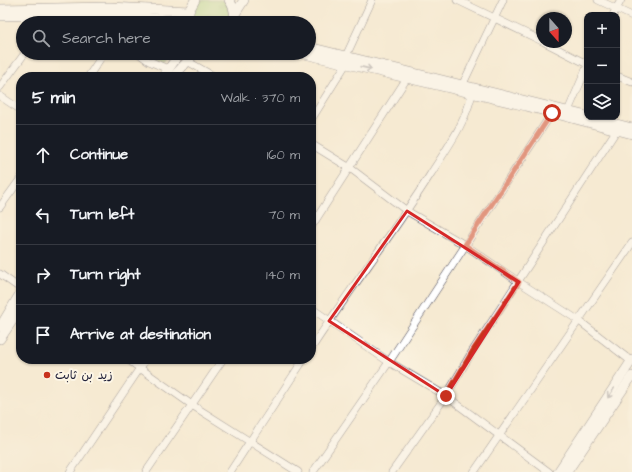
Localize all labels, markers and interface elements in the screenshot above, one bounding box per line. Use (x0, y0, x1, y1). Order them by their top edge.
north arrow (536, 12, 572, 48)
map controls (584, 12, 620, 120)
button: + (584, 12, 620, 48)
search box (16, 16, 316, 60)
icon: search (30, 27, 52, 49)
text: Search here (62, 28, 151, 49)
button: − (584, 48, 620, 84)
one-way arrow (359, 65, 372, 73)
button: layers (584, 84, 620, 120)
text: 5 min (32, 86, 75, 110)
text: Walk · 370 m (221, 89, 300, 107)
route start (543, 104, 561, 122)
icon: ahead (32, 144, 54, 166)
text: Continue (70, 144, 128, 165)
text: 160 m (267, 146, 300, 164)
icon: left (32, 204, 54, 226)
text: Turn left (70, 204, 134, 225)
text: 70 m (268, 206, 300, 224)
icon: right (32, 264, 54, 286)
text: Turn right (70, 264, 141, 285)
text: 140 m (266, 266, 300, 284)
icon: arrive (32, 324, 54, 346)
text: Arrive at destination (70, 324, 211, 345)
place label: زيد بن ثابت (55, 367, 113, 384)
marker: زيد بن ثابت (42, 370, 52, 380)
route end (437, 387, 455, 405)
one-way arrow (606, 387, 614, 399)

